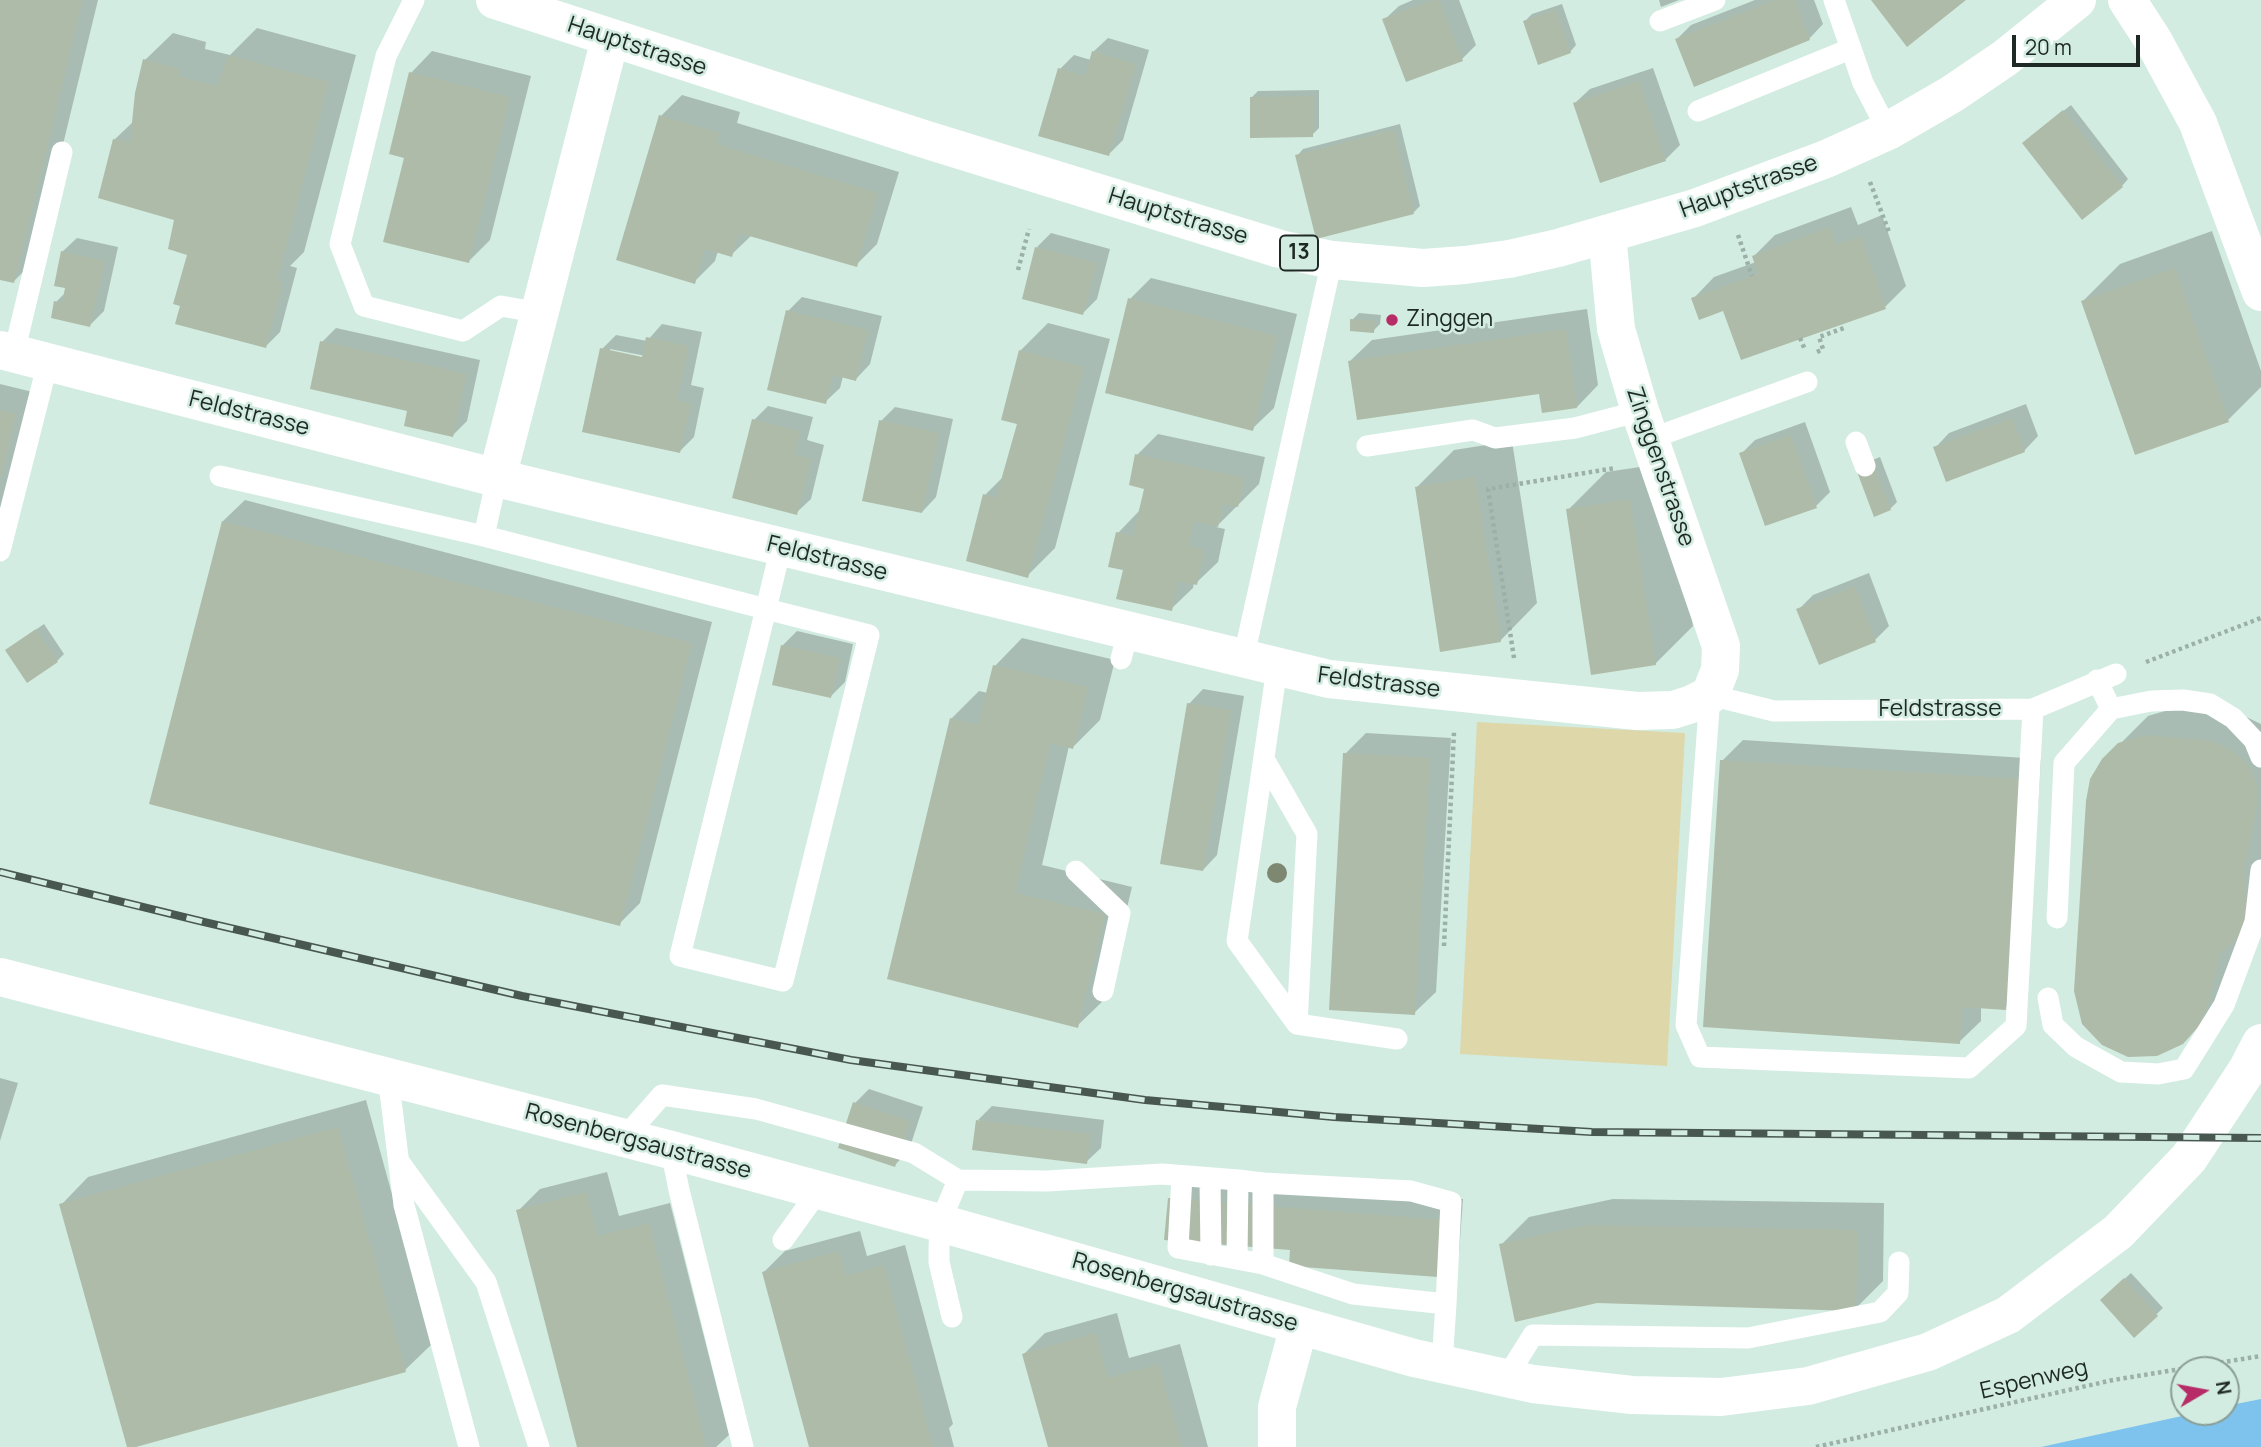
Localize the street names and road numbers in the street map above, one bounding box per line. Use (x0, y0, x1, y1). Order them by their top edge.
street label: Hauptstrasse (564, 12, 710, 82)
street label: Hauptstrasse (1676, 149, 1822, 225)
street label: Hauptstrasse (1105, 183, 1251, 251)
road number: 13 (1280, 236, 1318, 270)
street label: Zinggenstrasse (1620, 384, 1700, 550)
street label: Feldstrasse (186, 386, 312, 442)
street label: Feldstrasse (764, 531, 890, 587)
street label: Feldstrasse (1316, 662, 1442, 704)
street label: Feldstrasse (1878, 696, 2002, 724)
street label: Rosenbergsaustrasse (522, 1098, 754, 1186)
street label: Rosenbergsaustrasse (1069, 1248, 1301, 1338)
street label: Espenweg (1977, 1354, 2091, 1406)

